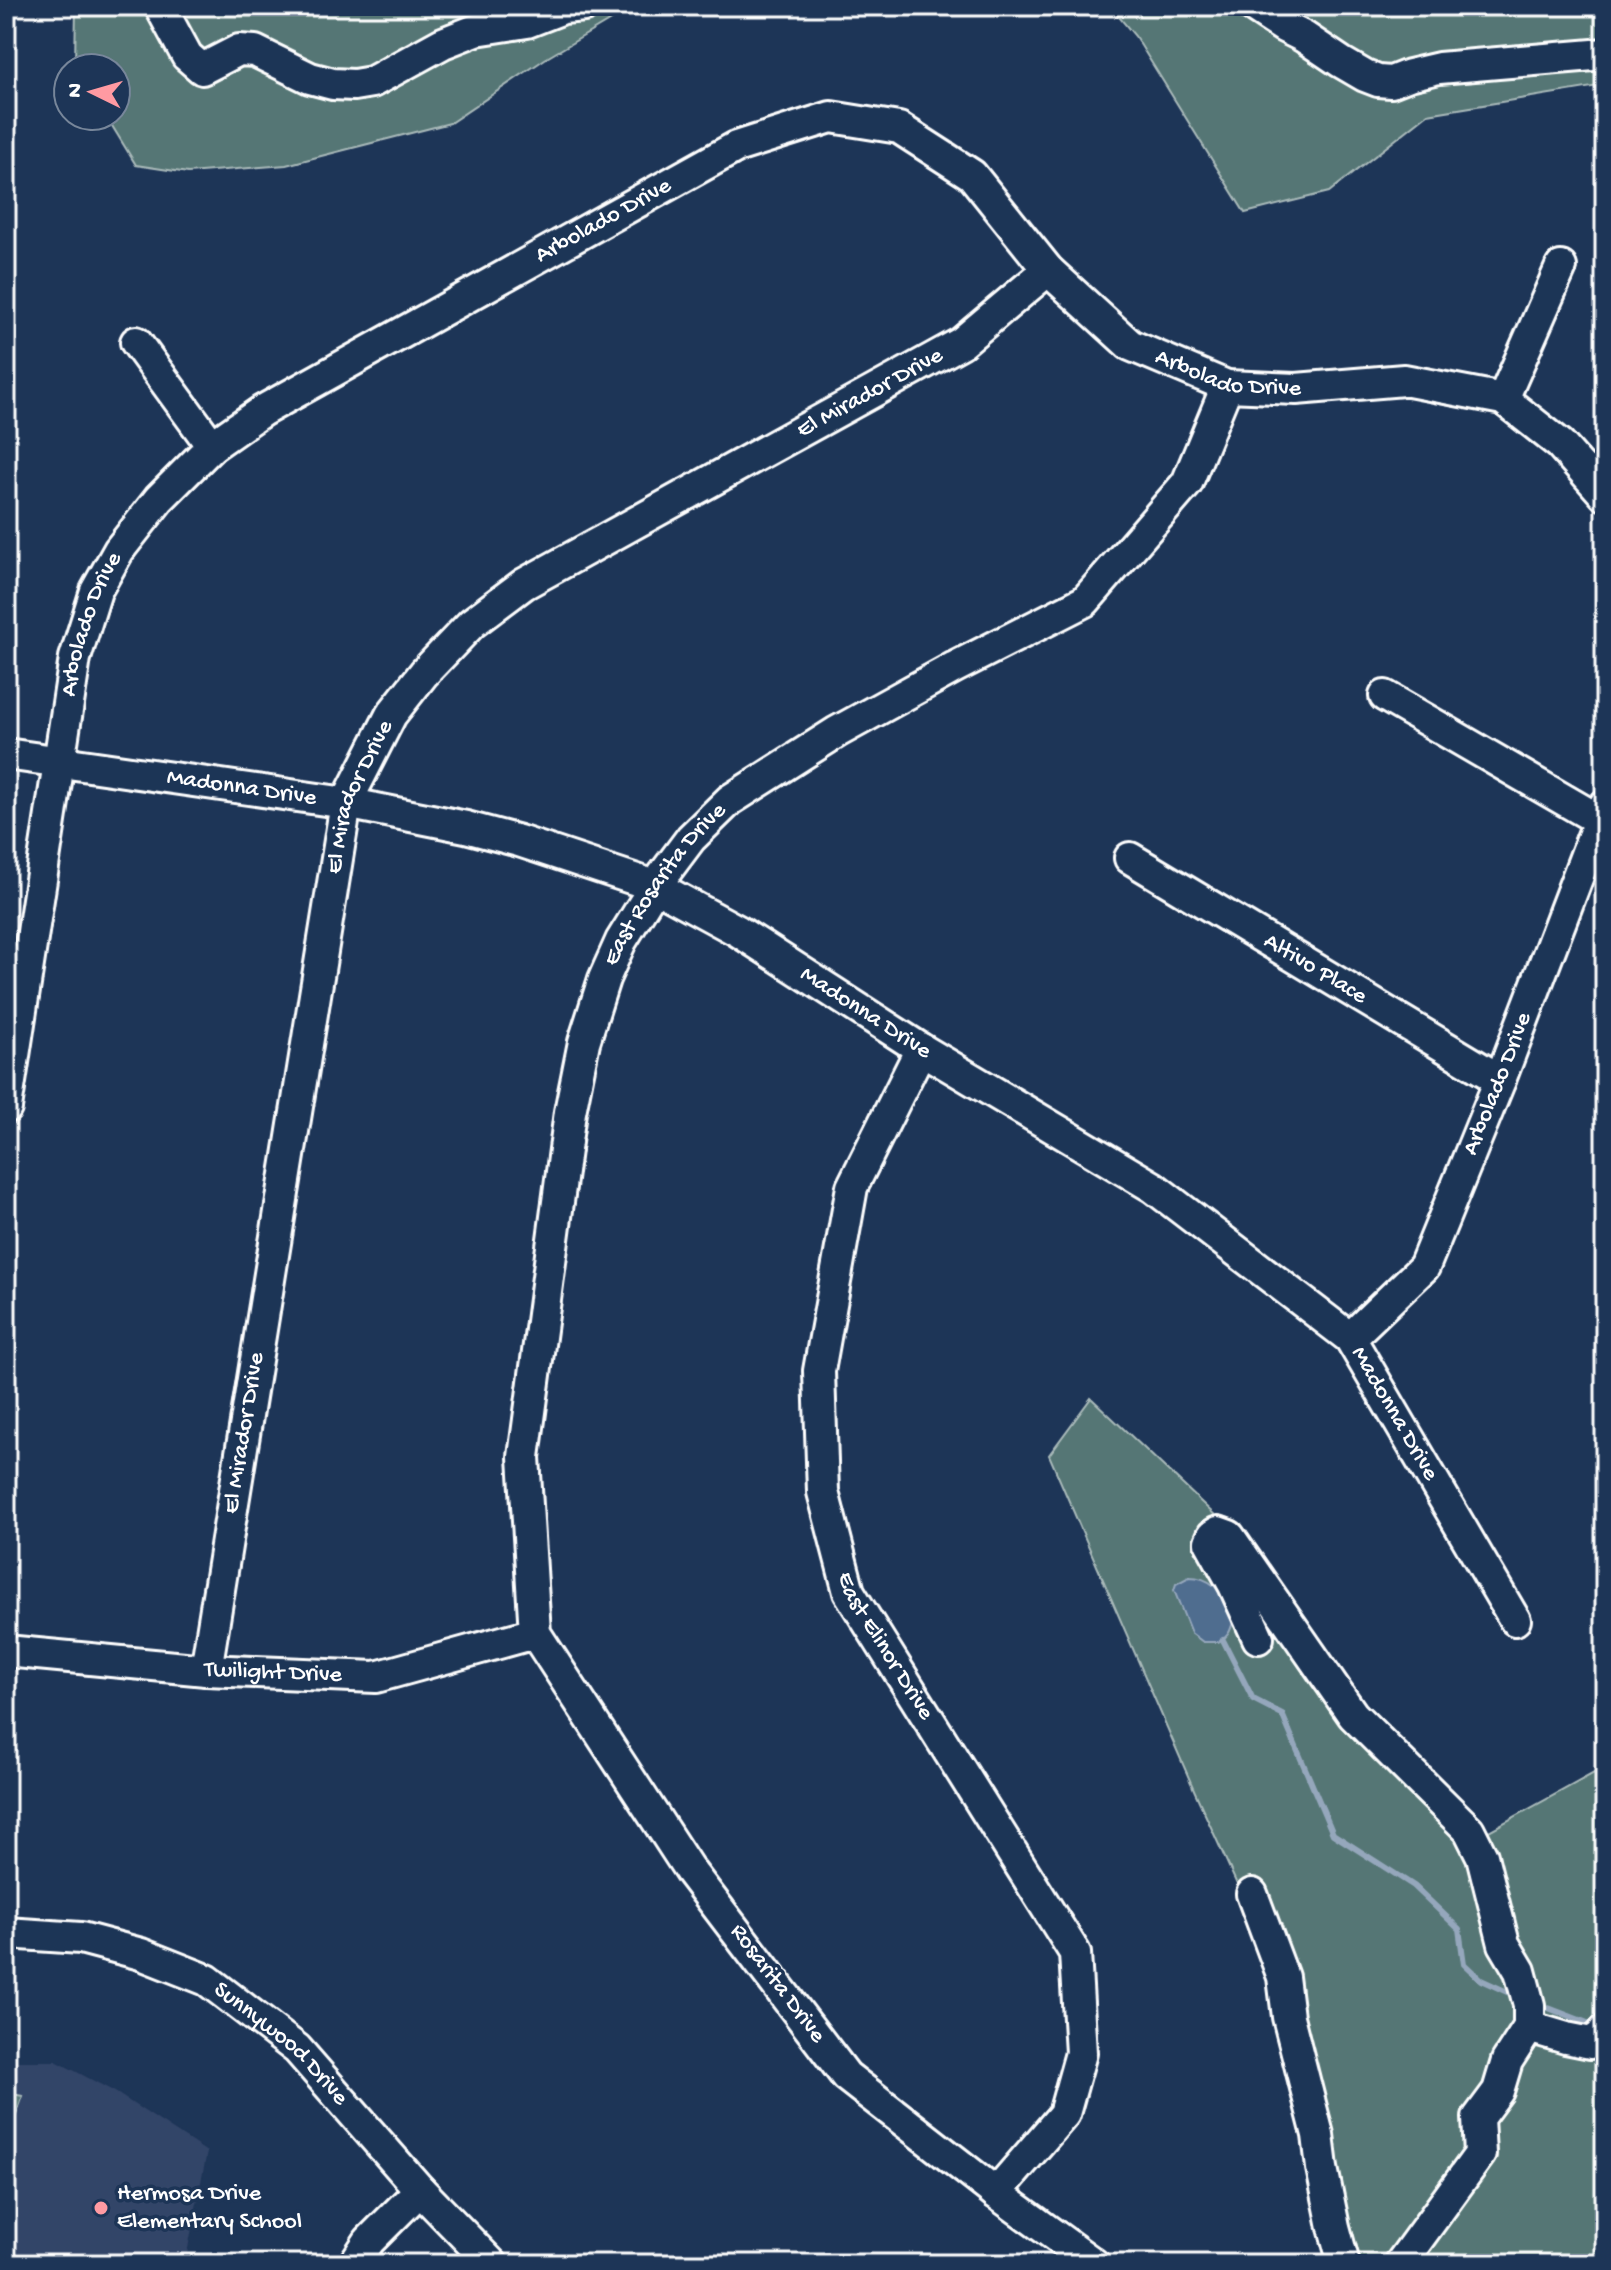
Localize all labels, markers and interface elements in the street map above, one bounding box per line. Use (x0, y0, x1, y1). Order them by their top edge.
north arrow (52, 52, 132, 132)
text: N (62, 82, 90, 99)
street label: Arbolado Drive (530, 171, 677, 270)
street label: El Mirador Drive (792, 341, 949, 445)
street label: Arbolado Drive (1151, 343, 1302, 404)
street label: Arbolado Drive (55, 547, 130, 699)
street label: El Mirador Drive (320, 715, 401, 876)
street label: Madonna Drive (165, 763, 319, 813)
street label: East Rosarita Drive (597, 796, 733, 970)
street label: Altivo Place (1258, 927, 1373, 1012)
street label: Madonna Drive (794, 960, 937, 1066)
street label: Arbolado Drive (1456, 1008, 1539, 1159)
street label: Madonna Drive (1344, 1341, 1445, 1487)
street label: El Mirador Drive (217, 1350, 272, 1516)
street label: East Elinor Drive (830, 1569, 940, 1726)
street label: Twilight Drive (202, 1655, 343, 1690)
street label: Rosarita Drive (723, 1919, 832, 2050)
street label: Sunnywood Drive (207, 1975, 355, 2112)
place label: Hermosa Drive Elementary School (117, 2180, 302, 2237)
marker: Hermosa Drive Elementary School (92, 2199, 110, 2217)

